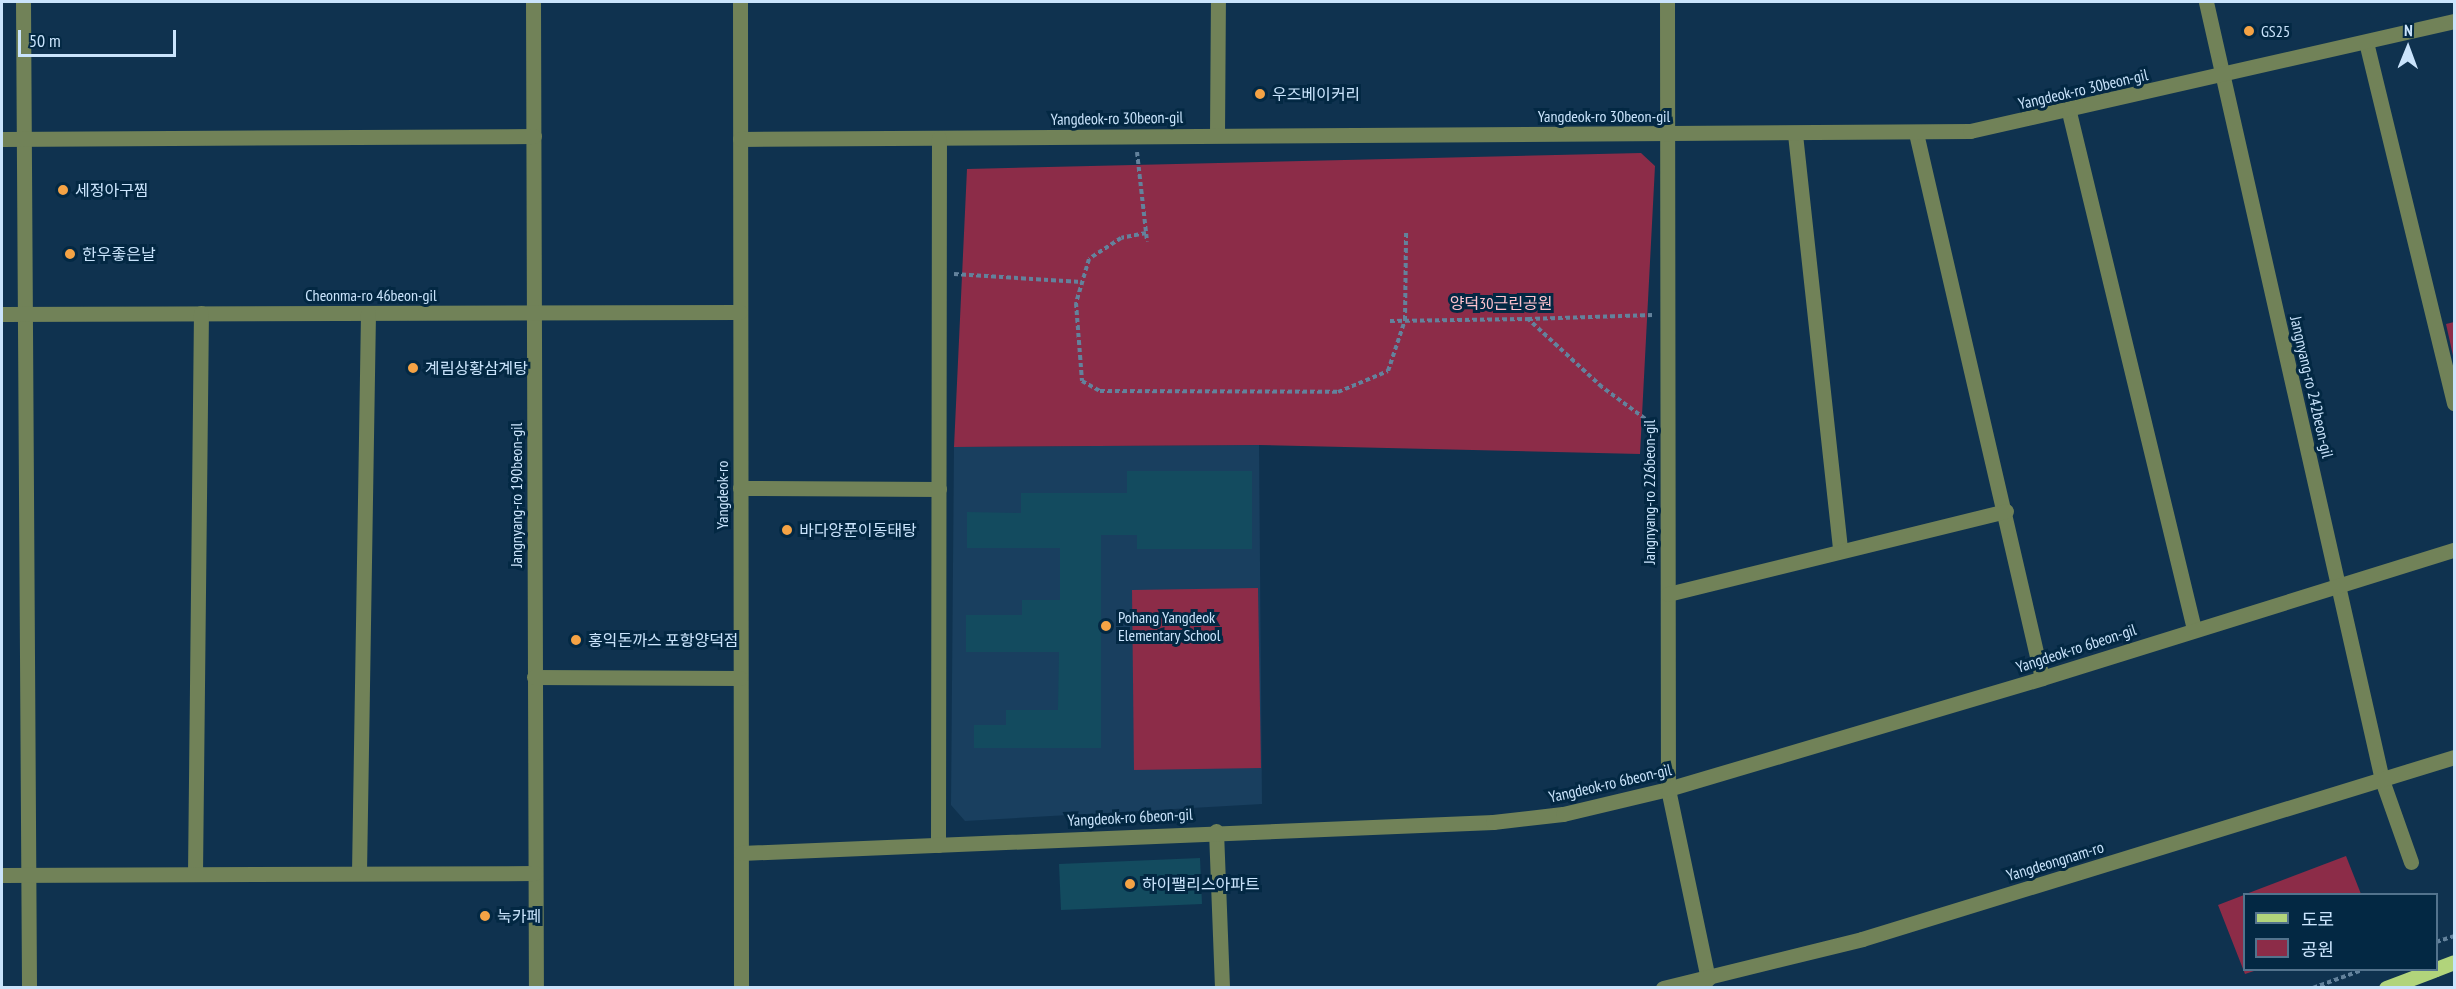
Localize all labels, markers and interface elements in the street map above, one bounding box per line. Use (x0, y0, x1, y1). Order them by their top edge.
scale bar (21, 18, 178, 56)
north arrow (2378, 18, 2438, 78)
text: N (2404, 20, 2413, 40)
place label: GS25 (2261, 21, 2290, 41)
marker: GS25 (2242, 24, 2256, 38)
text: 50 m (29, 29, 61, 52)
street label: Yangdeok-ro 30beon-gil (2016, 65, 2150, 113)
place label: 우즈베이커리 (1272, 84, 1360, 104)
marker: 우즈베이커리 (1253, 87, 1267, 101)
street label: Yangdeok-ro 30beon-gil (1538, 106, 1670, 126)
street label: Yangdeok-ro 30beon-gil (1051, 107, 1183, 129)
place label: 세정아구찜 (75, 180, 149, 200)
marker: 세정아구찜 (56, 183, 70, 197)
place label: 한우좋은날 (82, 244, 156, 264)
marker: 한우좋은날 (63, 247, 77, 261)
street label: Cheonma-ro 46beon-gil (305, 285, 437, 305)
park label: 양덕30근린공원 (1450, 293, 1552, 313)
street label: Jangnyang-ro 242beon-gil (2286, 314, 2338, 460)
place label: 계림상황삼계탕 (425, 358, 528, 378)
marker: 계림상황삼계탕 (406, 361, 420, 375)
street label: Jangnyang-ro 226beon-gil (1639, 420, 1659, 564)
street label: Jangnyang-ro 190beon-gil (506, 423, 526, 567)
street label: Yangdeok-ro (712, 461, 732, 529)
place label: 바다양푼이동태탕 (799, 520, 917, 540)
marker: 바다양푼이동태탕 (780, 523, 794, 537)
place label: Pohang Yangdeok Elementary School (1118, 607, 1221, 645)
marker: Pohang Yangdeok Elementary School (1099, 619, 1113, 633)
street label: Yangdeok-ro 6beon-gil (2013, 620, 2139, 676)
place label: 홍익돈까스 포항양덕점 (588, 630, 739, 650)
marker: 홍익돈까스 포항양덕점 (569, 633, 583, 647)
street label: Yangdeok-ro 6beon-gil (1547, 760, 1673, 806)
street label: Yangdeok-ro 6beon-gil (1067, 804, 1193, 830)
street label: Yangdeongnam-ro (2004, 837, 2106, 885)
place label: 하이팰리스아파트 (1142, 874, 1260, 894)
marker: 하이팰리스아파트 (1123, 877, 1137, 891)
legend (2243, 893, 2438, 971)
place label: 눅카페 (497, 906, 541, 926)
text: 도로 (2301, 908, 2334, 931)
marker: 눅카페 (478, 909, 492, 923)
text: 공원 (2301, 938, 2334, 961)

